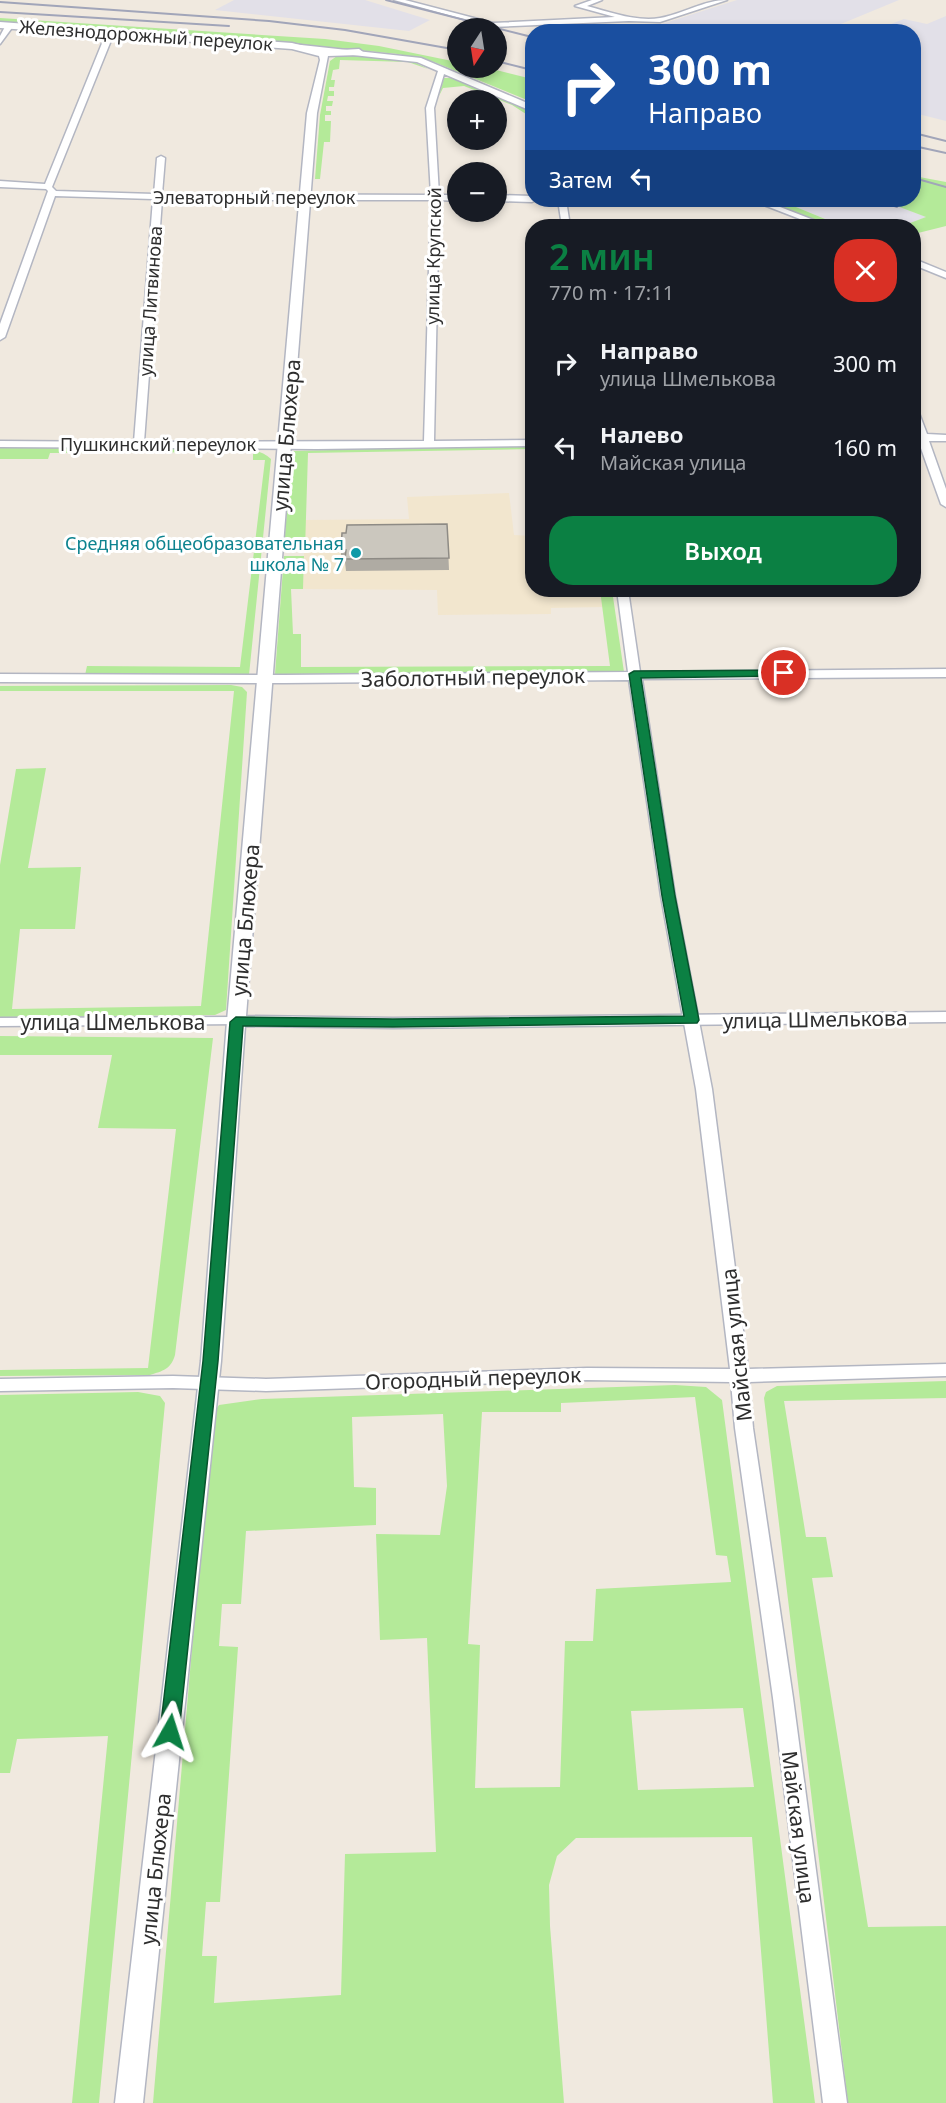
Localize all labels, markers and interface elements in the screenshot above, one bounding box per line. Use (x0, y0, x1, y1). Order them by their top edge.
street label: Железнодорожный переулок (18, 14, 274, 56)
north arrow (447, 18, 507, 78)
map controls (447, 18, 507, 222)
text: 300 m (648, 40, 772, 97)
icon: right (549, 48, 627, 126)
button: + (447, 90, 507, 150)
text: Направо (648, 94, 762, 131)
button: − (447, 162, 507, 222)
icon: left (625, 162, 658, 195)
text: Затем (549, 164, 613, 194)
street label: Элеваторный переулок (153, 185, 356, 209)
street label: улица Крупской (420, 187, 446, 325)
street label: улица Литвинова (133, 225, 167, 377)
text: 2 мин (549, 232, 655, 281)
button: close (834, 239, 897, 302)
text: 770 m · 17:11 (549, 279, 674, 306)
text: Направо (600, 335, 698, 365)
icon: right (549, 347, 582, 380)
text: 300 m (833, 348, 897, 378)
street label: улица Блюхера (265, 358, 307, 512)
text: улица Шмелькова (600, 365, 776, 392)
text: Налево (600, 419, 683, 449)
icon: left (549, 431, 582, 464)
street label: Пушкинский переулок (60, 432, 256, 456)
text: 160 m (833, 432, 897, 462)
text: Майская улица (600, 449, 746, 476)
button: Выход (549, 516, 897, 585)
place label: Средняя общеобразовательная школа № 7 (65, 531, 344, 576)
marker: Средняя общеобразовательная школа № 7 (349, 546, 363, 560)
pin (758, 647, 809, 698)
icon: arrive (767, 656, 800, 689)
street label: Заболотный переулок (361, 661, 585, 693)
street label: улица Блюхера (224, 843, 266, 997)
street label: улица Шмелькова (722, 1003, 908, 1035)
street label: улица Шмелькова (21, 1008, 205, 1036)
street label: Майская улица (714, 1267, 758, 1423)
street label: Огородный переулок (364, 1360, 582, 1396)
position arrow (138, 1700, 202, 1764)
street label: Майская улица (776, 1749, 822, 1905)
street label: улица Блюхера (133, 1792, 177, 1946)

